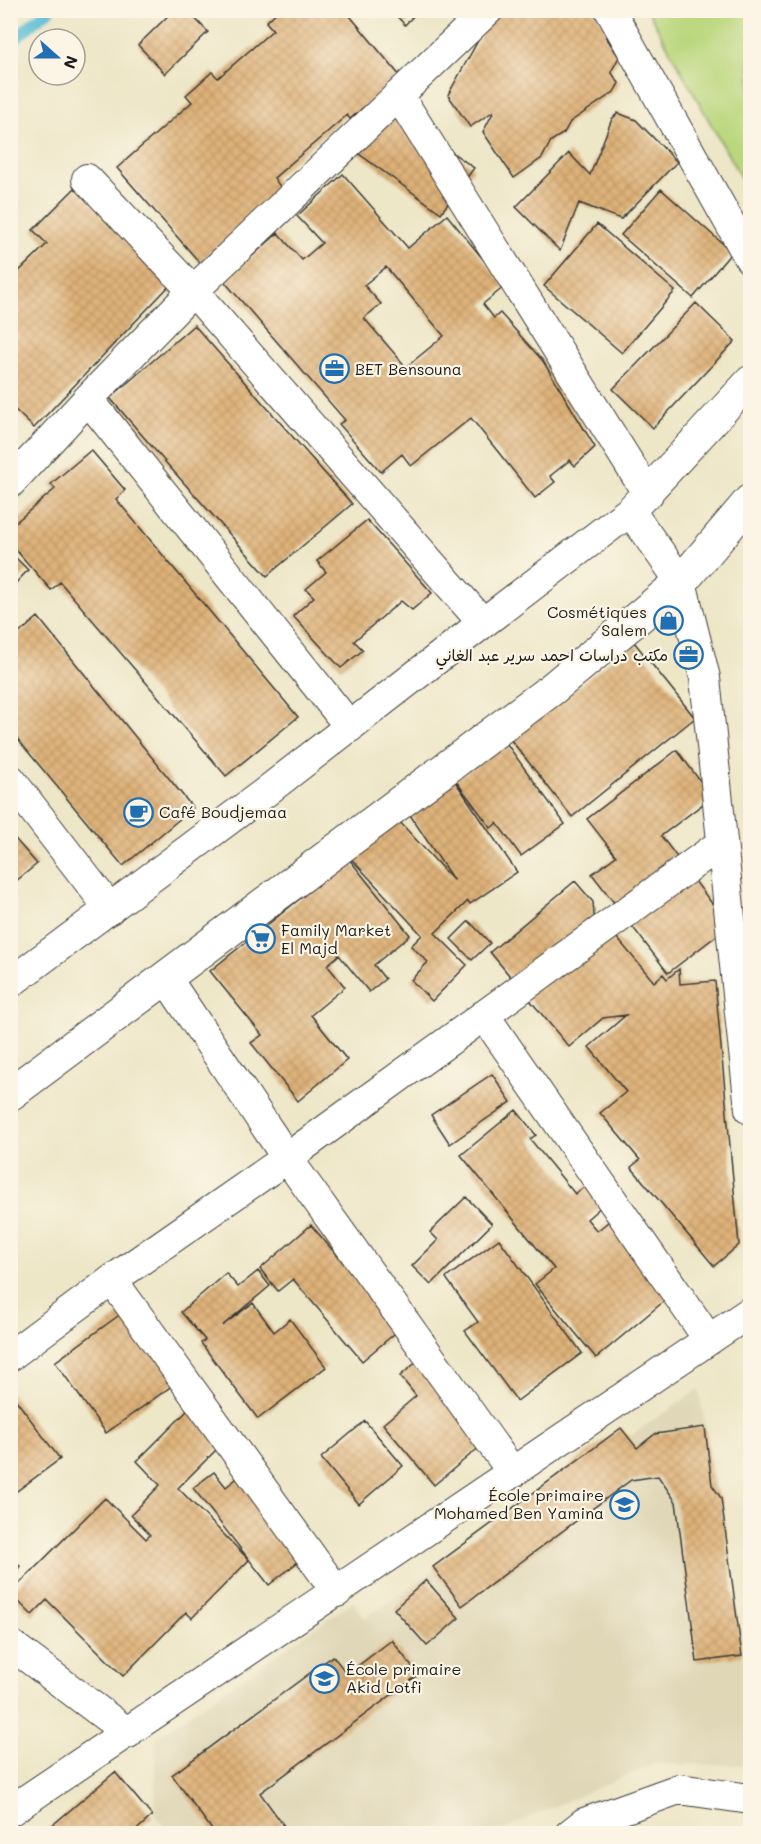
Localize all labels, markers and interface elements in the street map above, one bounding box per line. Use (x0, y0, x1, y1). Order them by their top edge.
north arrow (27, 27, 87, 87)
text: N (59, 53, 83, 72)
office icon: BET Bensouna (318, 353, 350, 385)
place label: BET Bensouna (355, 358, 462, 379)
place label: Cosmétiques Salem (547, 601, 647, 640)
shop icon: Cosmétiques Salem (652, 605, 684, 637)
office icon: مكتب دراسات احمد سرير عبد الغاني (673, 639, 705, 671)
place label: مكتب دراسات احمد سرير عبد الغاني (436, 644, 668, 670)
cafe icon: Café Boudjemaa (122, 796, 154, 828)
place label: Café Boudjemaa (159, 801, 287, 822)
place label: Family Market El Majd (281, 919, 391, 958)
supermarket icon: Family Market El Majd (244, 923, 276, 955)
place label: École primaire Mohamed Ben Yamina (434, 1484, 604, 1523)
school or university icon: École primaire Mohamed Ben Yamina (609, 1488, 641, 1520)
place label: École primaire Akid Lotfi (346, 1658, 461, 1697)
school or university icon: École primaire Akid Lotfi (309, 1662, 341, 1694)

